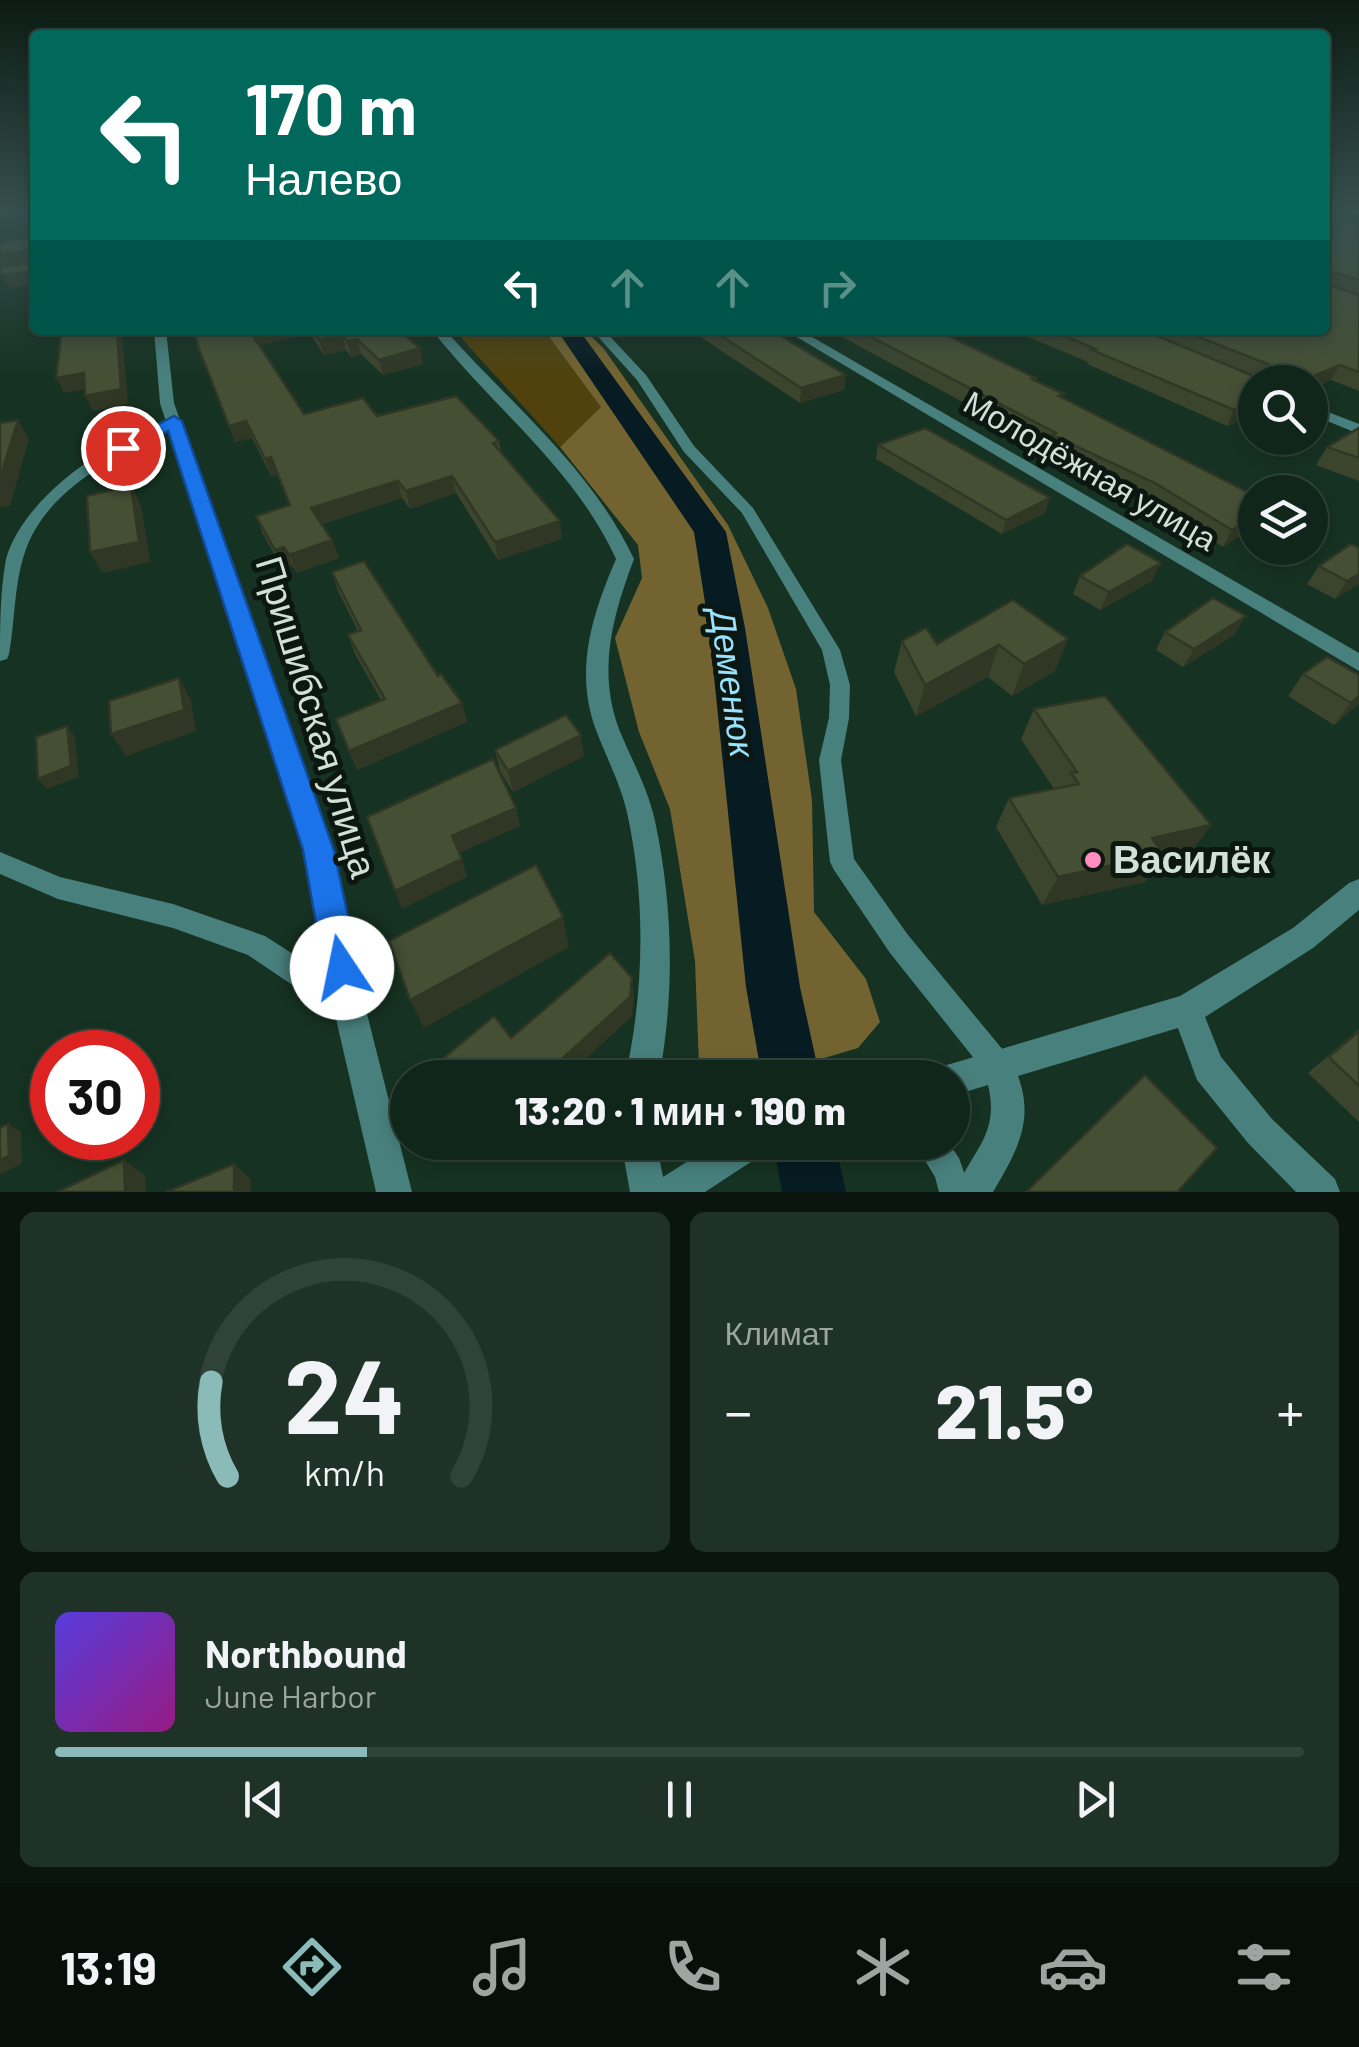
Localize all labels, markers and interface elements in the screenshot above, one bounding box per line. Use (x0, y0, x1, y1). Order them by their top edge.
text: 170 m (245, 65, 417, 149)
icon: left (80, 70, 210, 200)
text: Налево (245, 150, 402, 204)
icon: left (495, 260, 550, 315)
icon: ahead (600, 260, 655, 315)
icon: ahead (705, 260, 760, 315)
icon: right (810, 260, 865, 315)
map controls (1238, 365, 1328, 565)
button: search (1238, 365, 1328, 455)
street label: Молодёжная улица (957, 381, 1224, 558)
pin (81, 406, 166, 491)
icon: arrive (96, 421, 151, 476)
button: layers (1238, 475, 1328, 565)
street label: Пришибская улица (247, 550, 389, 883)
water label: Деменюк (702, 602, 765, 761)
place label: Василёк (1113, 835, 1271, 881)
marker: Василёк (1082, 849, 1104, 871)
position arrow (290, 916, 394, 1020)
speed limit sign: 30 (30, 1030, 160, 1160)
text: 13:20 · 1 мин · 190 m (514, 1087, 846, 1133)
text: Климат (725, 1313, 833, 1351)
text: 24 (284, 1330, 405, 1455)
text: 21.5° (935, 1364, 1093, 1454)
text: − (725, 1377, 752, 1443)
text: + (1276, 1377, 1304, 1443)
text: km/h (304, 1450, 385, 1493)
text: Northbound (205, 1630, 407, 1676)
text: June Harbor (205, 1676, 376, 1714)
icon: previous (236, 1772, 291, 1827)
icon: pause (652, 1772, 707, 1827)
icon: next (1068, 1772, 1123, 1827)
icon: directions (277, 1932, 347, 2002)
icon: music (467, 1932, 537, 2002)
icon: phone (658, 1932, 728, 2002)
icon: climate (848, 1932, 918, 2002)
icon: car (1038, 1932, 1108, 2002)
icon: filters (1229, 1932, 1299, 2002)
text: 13:19 (60, 1940, 157, 1994)

